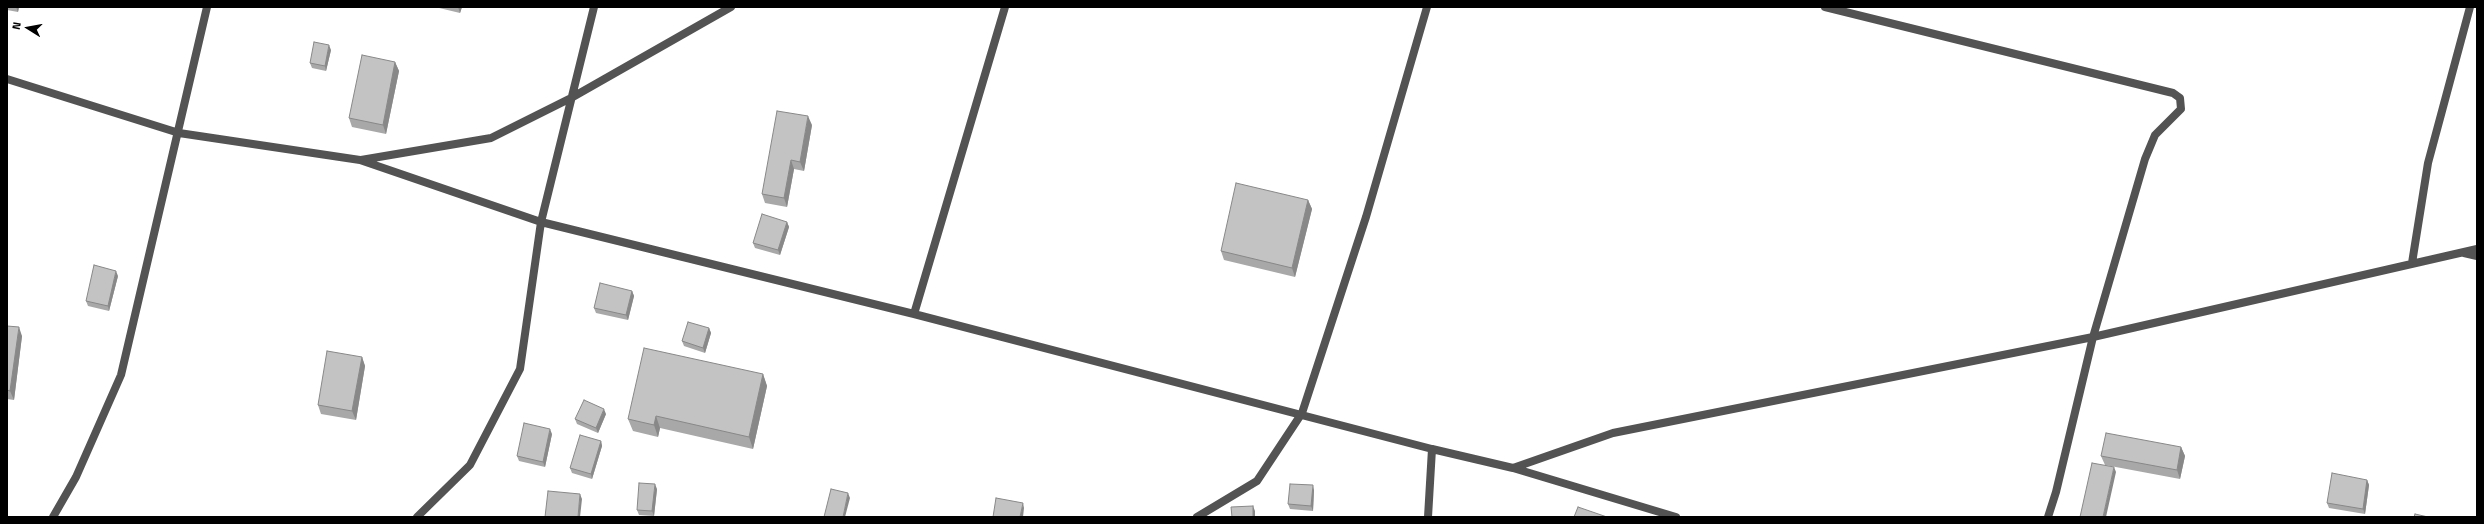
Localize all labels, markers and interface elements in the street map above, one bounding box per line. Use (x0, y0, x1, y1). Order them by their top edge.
north arrow (8, 8, 48, 48)
text: N (8, 20, 25, 31)

